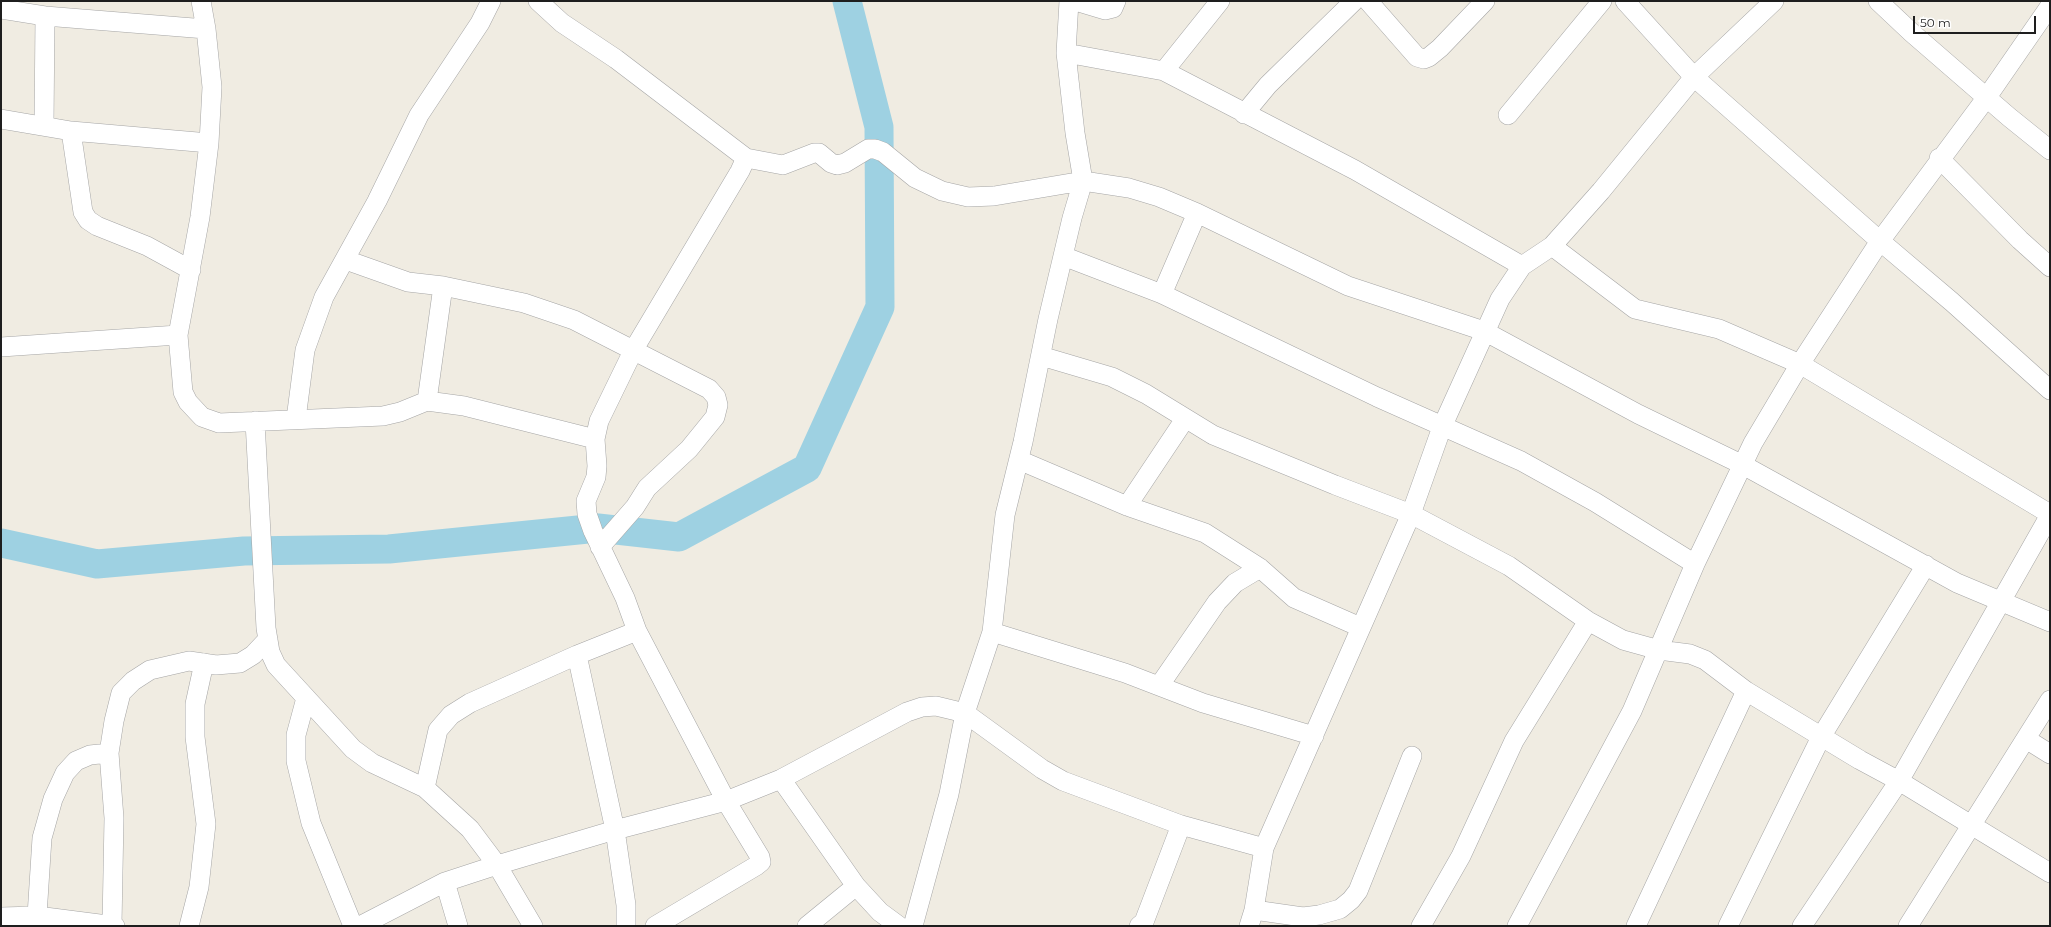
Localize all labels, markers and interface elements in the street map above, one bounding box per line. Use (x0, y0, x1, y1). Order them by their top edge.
scale bar (1915, 8, 2038, 34)
text: 50 m (1920, 15, 1951, 30)

